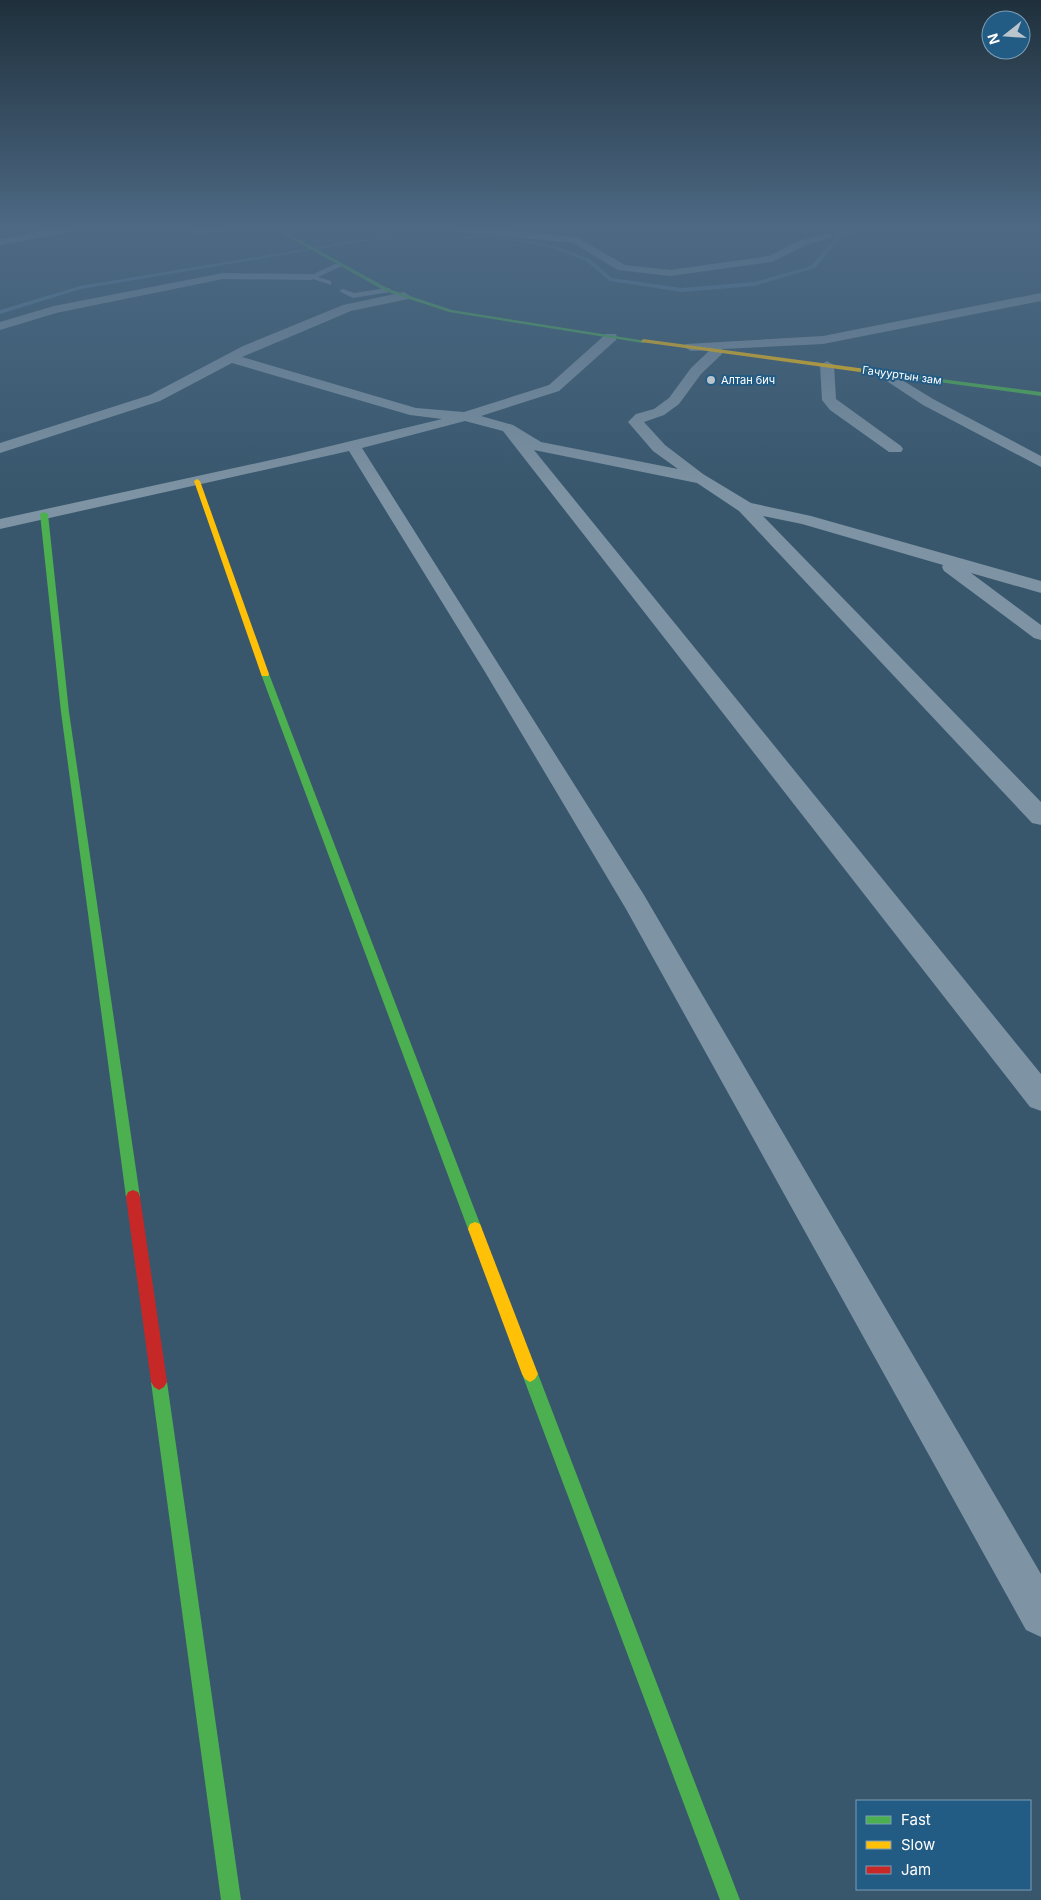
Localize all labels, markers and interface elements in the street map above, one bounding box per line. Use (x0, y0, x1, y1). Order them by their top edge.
north arrow (981, 10, 1031, 60)
text: N (983, 31, 1003, 47)
street label: Гачууртын зам (861, 362, 943, 388)
place label: Алтан бич (721, 373, 775, 387)
marker: Алтан бич (705, 374, 717, 386)
legend (856, 1800, 1031, 1890)
text: Fast (901, 1810, 931, 1829)
text: Slow (901, 1835, 935, 1854)
text: Jam (901, 1860, 931, 1879)

